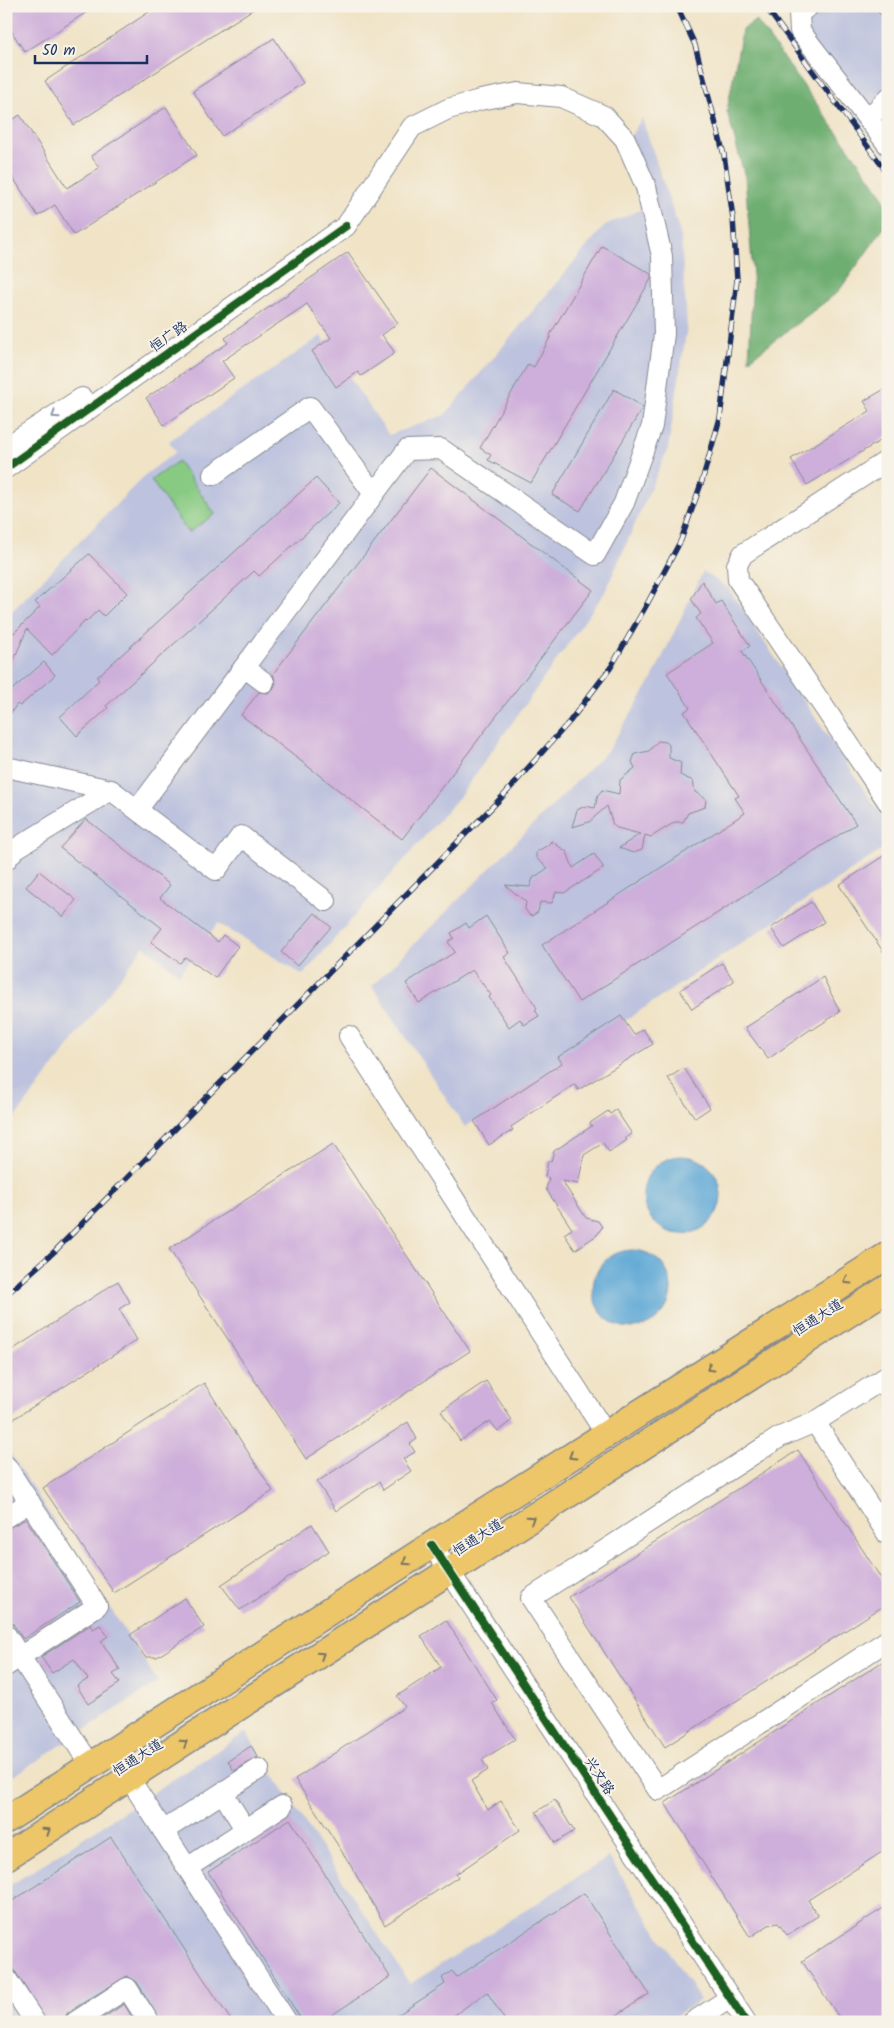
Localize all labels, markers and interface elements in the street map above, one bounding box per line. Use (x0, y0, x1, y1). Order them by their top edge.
scale bar (35, 32, 148, 64)
text: 50 m (42, 39, 76, 63)
street label: 恒广路 (145, 316, 193, 358)
one-way arrow (52, 409, 61, 418)
one-way arrow (843, 1275, 852, 1284)
street label: 恒通大道 (789, 1294, 847, 1342)
one-way arrow (706, 1362, 715, 1372)
one-way arrow (569, 1449, 578, 1459)
street label: 恒通大道 (449, 1514, 507, 1562)
one-way arrow (525, 1516, 534, 1526)
one-way arrow (402, 1556, 412, 1565)
one-way arrow (315, 1652, 324, 1661)
street label: 恒通大道 (109, 1734, 167, 1782)
one-way arrow (178, 1740, 188, 1749)
street label: 兴文路 (578, 1752, 620, 1800)
one-way arrow (42, 1827, 51, 1837)

